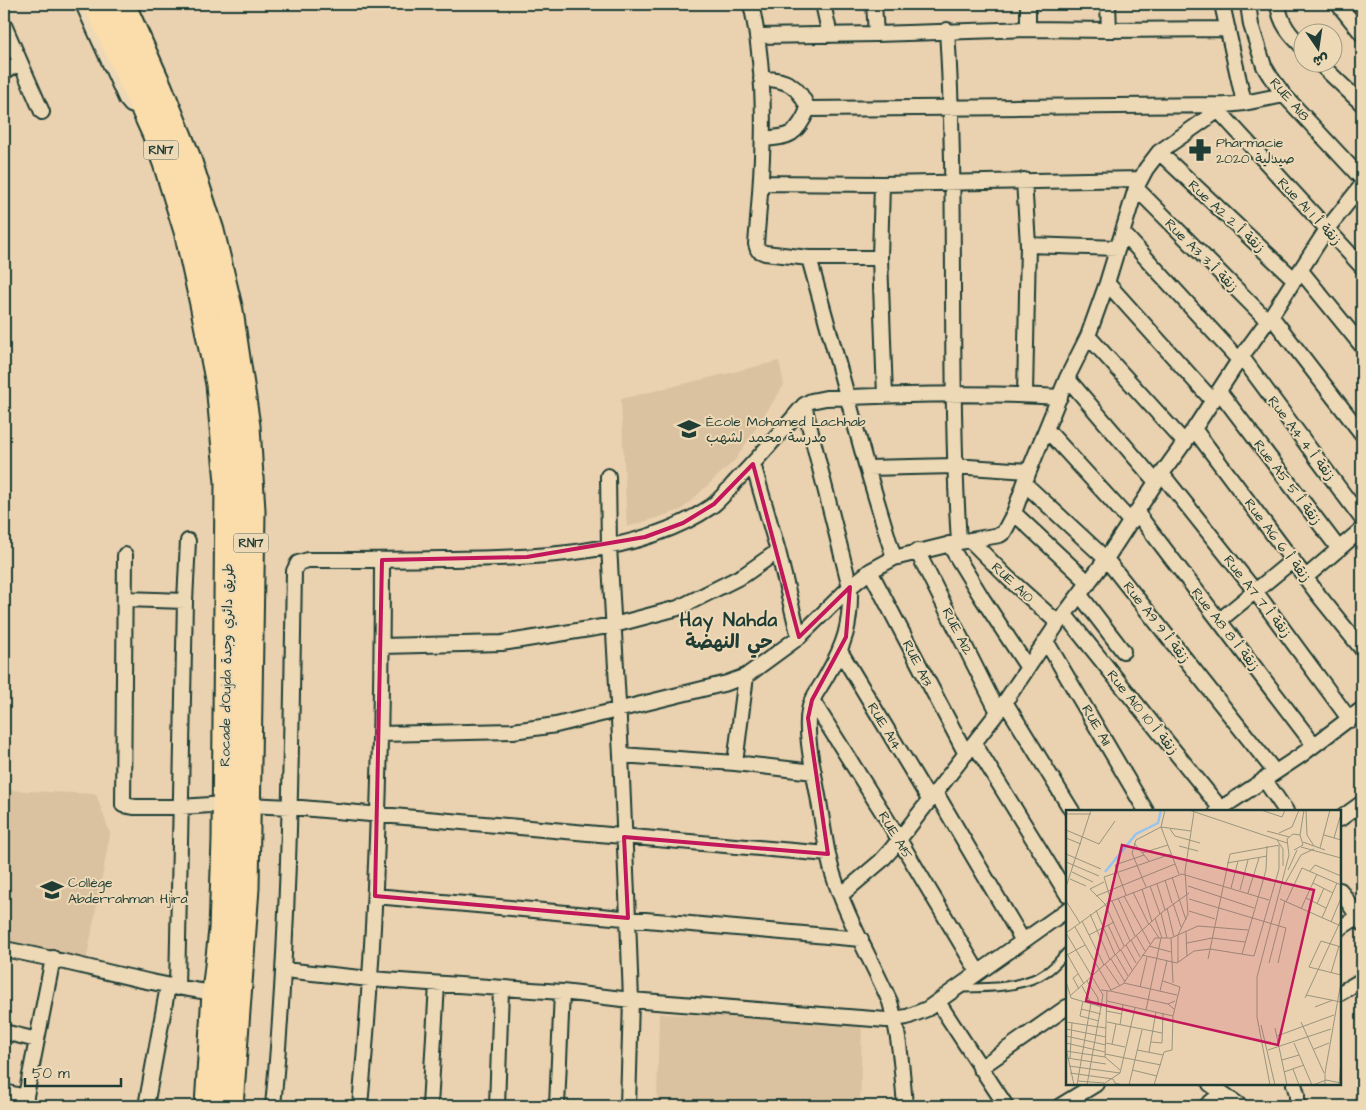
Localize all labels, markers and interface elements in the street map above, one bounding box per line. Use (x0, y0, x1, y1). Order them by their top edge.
north arrow (1294, 22, 1344, 72)
text: ش (1311, 48, 1330, 71)
street label: RUE A18 (1265, 74, 1314, 126)
place label: Pharmacie 2020 صيدلية (1216, 133, 1295, 169)
pharmacy icon: Pharmacie 2020 صيدلية (1187, 137, 1213, 163)
road number: RN17 (144, 140, 178, 160)
street label: Rue A1 زنقة أ 1 (1273, 173, 1346, 250)
street label: Rue A2 زنقة أ 2 (1183, 176, 1269, 258)
street label: Rue A3 زنقة أ 3 (1160, 214, 1243, 297)
street label: Rue A4 زنقة أ 4 (1263, 392, 1340, 485)
place label: École Mohamed Lachhab مدرسة محمد لشهب (706, 412, 866, 448)
school or university icon: École Mohamed Lachhab مدرسة محمد لشهب (676, 416, 702, 442)
street label: Rue A5 زنقة أ 5 (1248, 436, 1326, 529)
street label: Rue A6 زنقة أ 6 (1239, 495, 1315, 587)
road number: RN17 (234, 534, 268, 552)
street label: Rue A7 زنقة أ 7 (1219, 551, 1296, 642)
street label: RUE A10 (987, 558, 1038, 608)
street label: Rocade d'Oujda طريق دائري وجدة (215, 563, 239, 767)
street label: Rue A9 زنقة أ 9 (1118, 578, 1194, 668)
street label: Rue A8 زنقة أ 8 (1186, 584, 1264, 675)
street label: RUE A12 (937, 604, 977, 658)
district label: Hay Nahda حي النهضة (680, 607, 778, 658)
street label: RUE A13 (897, 637, 937, 690)
street label: Rue A10 زنقة أ 10 (1102, 666, 1183, 759)
street label: RUE A14 (862, 699, 906, 754)
street label: RUE A11 (1076, 701, 1116, 750)
street label: RUE A15 (873, 808, 917, 863)
inset map (1066, 810, 1341, 1085)
place label: Collège Abderrahman Hjira (68, 873, 188, 909)
school or university icon: Collège Abderrahman Hjira (39, 877, 65, 903)
scale bar (25, 1055, 121, 1087)
text: 50 m (32, 1063, 70, 1084)

